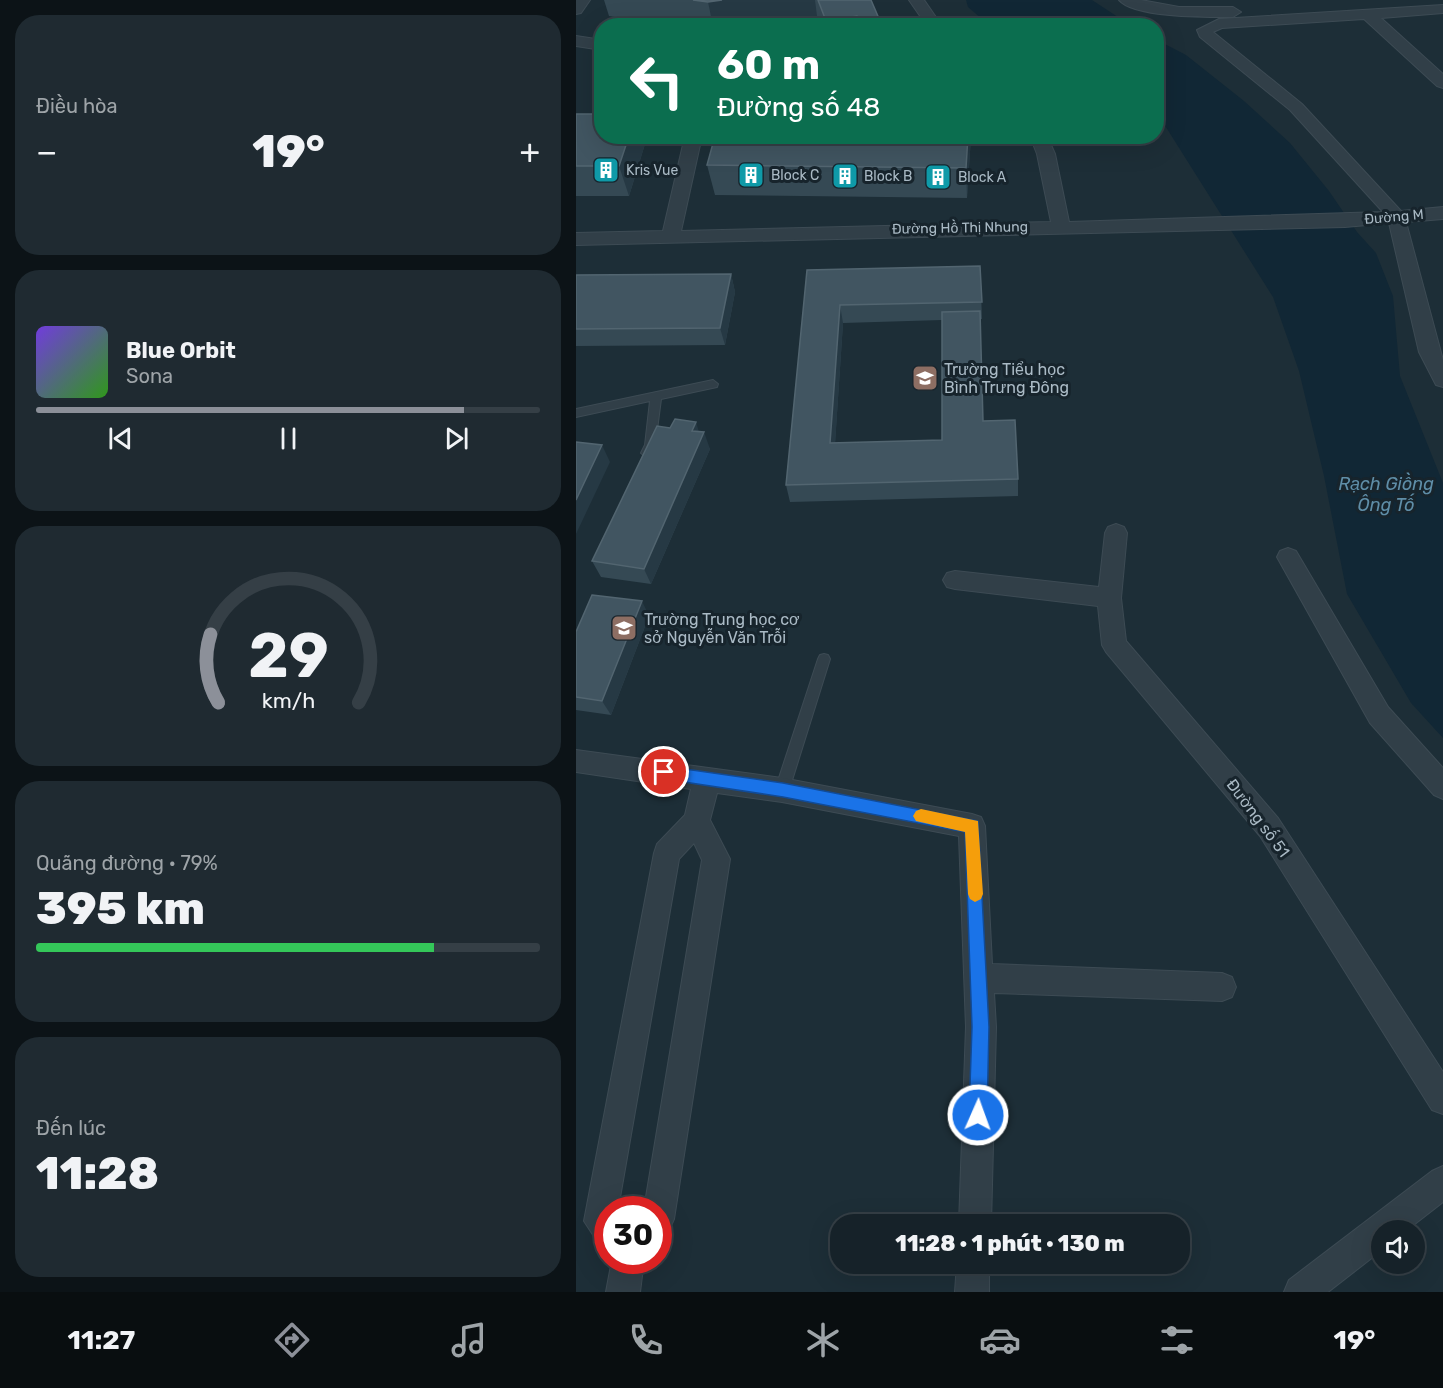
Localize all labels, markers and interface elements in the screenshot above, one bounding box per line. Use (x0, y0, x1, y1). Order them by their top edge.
text: 60 m (717, 40, 820, 90)
icon: left (618, 42, 696, 120)
text: Đường số 48 (717, 91, 881, 123)
text: Điều hòa (36, 94, 118, 118)
text: 19° (252, 125, 325, 178)
text: − (36, 132, 57, 171)
text: + (519, 132, 540, 171)
building icon: Kris Vue (591, 155, 621, 185)
building icon: Block C (736, 160, 766, 190)
building icon: Block B (830, 161, 860, 191)
place label: Kris Vue (626, 162, 678, 179)
building icon: Block A (923, 162, 953, 192)
place label: Block C (771, 167, 819, 184)
place label: Block B (864, 168, 912, 185)
place label: Block A (958, 169, 1007, 186)
street label: Đường M (1364, 206, 1424, 228)
street label: Đường Hồ Thị Nhung (892, 217, 1028, 238)
text: Blue Orbit (126, 337, 236, 364)
place label: Trường Tiểu học Bình Trưng Đông (944, 360, 1069, 397)
school or university icon: Trường Tiểu học Bình Trưng Đông (910, 363, 940, 393)
text: Sona (126, 364, 173, 388)
icon: previous (104, 422, 137, 455)
icon: pause (272, 422, 305, 455)
icon: next (440, 422, 473, 455)
water label: Rạch Giồng Ông Tố (1338, 472, 1434, 516)
place label: Trường Trung học cơ sở Nguyễn Văn Trỗi (644, 610, 800, 647)
school or university icon: Trường Trung học cơ sở Nguyễn Văn Trỗi (609, 613, 639, 643)
text: 29 (248, 619, 328, 693)
text: km/h (261, 688, 315, 713)
pin (638, 746, 689, 797)
icon: arrive (647, 755, 680, 788)
street label: Đường số 51 (1222, 774, 1295, 861)
text: Quãng đường · 79% (36, 851, 218, 875)
text: 395 km (36, 882, 205, 935)
position arrow (946, 1083, 1010, 1147)
text: Đến lúc (36, 1116, 106, 1140)
text: 11:28 (36, 1147, 159, 1200)
speed limit sign: 30 (594, 1196, 672, 1274)
map controls (1371, 1220, 1425, 1274)
button: sound (1371, 1220, 1425, 1274)
text: 11:28 · 1 phút · 130 m (895, 1230, 1125, 1257)
icon: directions (271, 1319, 313, 1361)
icon: music (448, 1319, 490, 1361)
icon: phone (625, 1319, 667, 1361)
icon: climate (802, 1319, 844, 1361)
icon: car (979, 1319, 1021, 1361)
icon: filters (1156, 1319, 1198, 1361)
text: 11:27 (68, 1324, 135, 1356)
text: 19° (1334, 1324, 1375, 1356)

